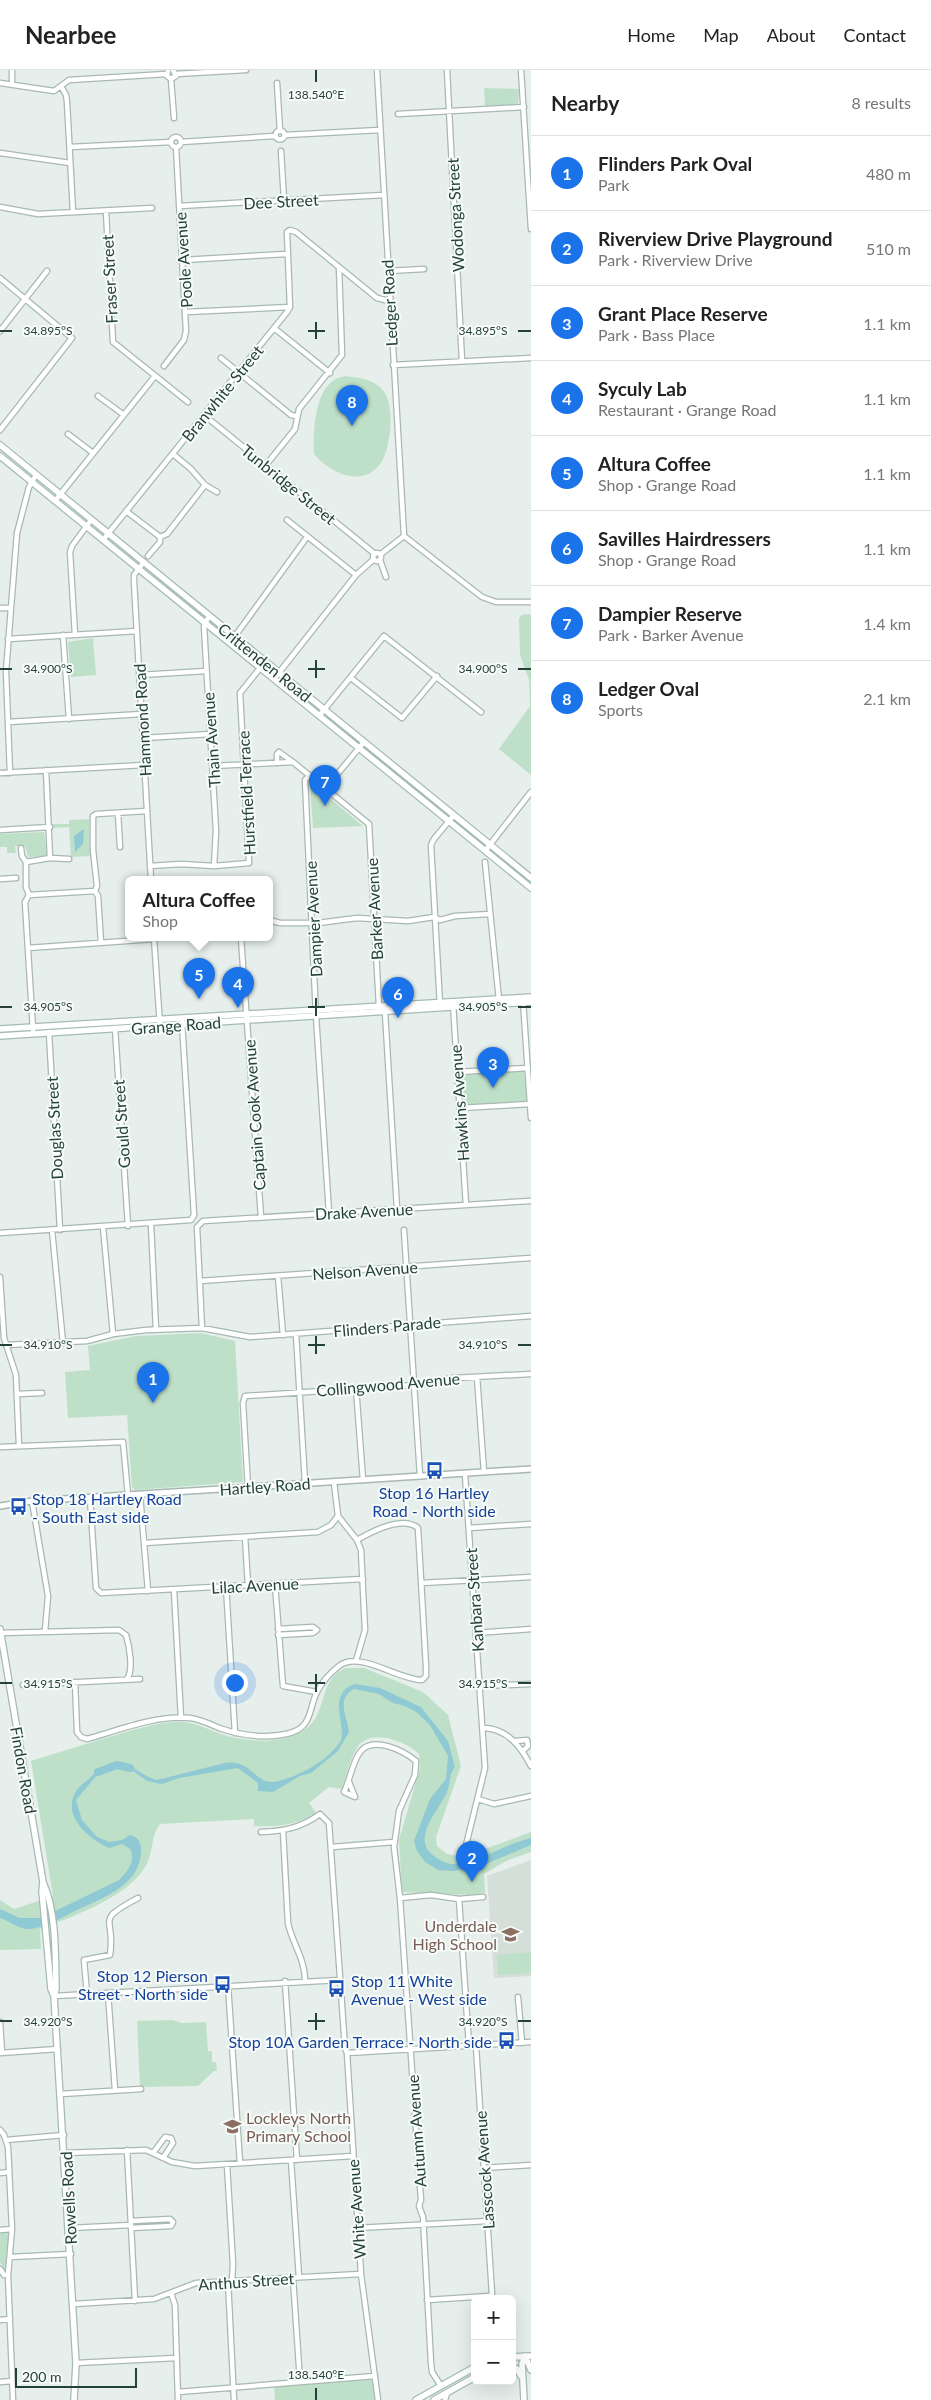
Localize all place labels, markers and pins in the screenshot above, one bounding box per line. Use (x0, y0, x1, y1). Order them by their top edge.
pin: 8 (336, 385, 368, 426)
pin: 7 (309, 765, 341, 806)
pin: 5 (183, 958, 215, 999)
pin: 4 (222, 967, 254, 1008)
pin: 6 (382, 977, 414, 1018)
pin: 3 (477, 1047, 509, 1088)
pin: 1 (137, 1362, 169, 1403)
bus stop icon: Stop 16 Hartley Road - North side (424, 1461, 444, 1481)
place label: Stop 16 Hartley Road - North side (372, 1483, 496, 1520)
place label: Stop 18 Hartley Road - South East side (32, 1489, 182, 1526)
bus stop icon: Stop 18 Hartley Road - South East side (8, 1497, 28, 1517)
pin: 2 (456, 1841, 488, 1882)
place label: Underdale High School (413, 1916, 497, 1953)
school or university icon: Underdale High School (501, 1924, 521, 1944)
place label: Stop 12 Pierson Street - North side (78, 1966, 208, 2003)
place label: Stop 11 White Avenue - West side (351, 1971, 487, 2008)
bus stop icon: Stop 12 Pierson Street - North side (212, 1974, 232, 1994)
bus stop icon: Stop 11 White Avenue - West side (327, 1979, 347, 1999)
bus stop icon: Stop 10A Garden Terrace - North side (496, 2031, 516, 2051)
place label: Stop 10A Garden Terrace - North side (229, 2032, 492, 2051)
place label: Lockleys North Primary School (246, 2108, 351, 2145)
school or university icon: Lockleys North Primary School (222, 2116, 242, 2136)

